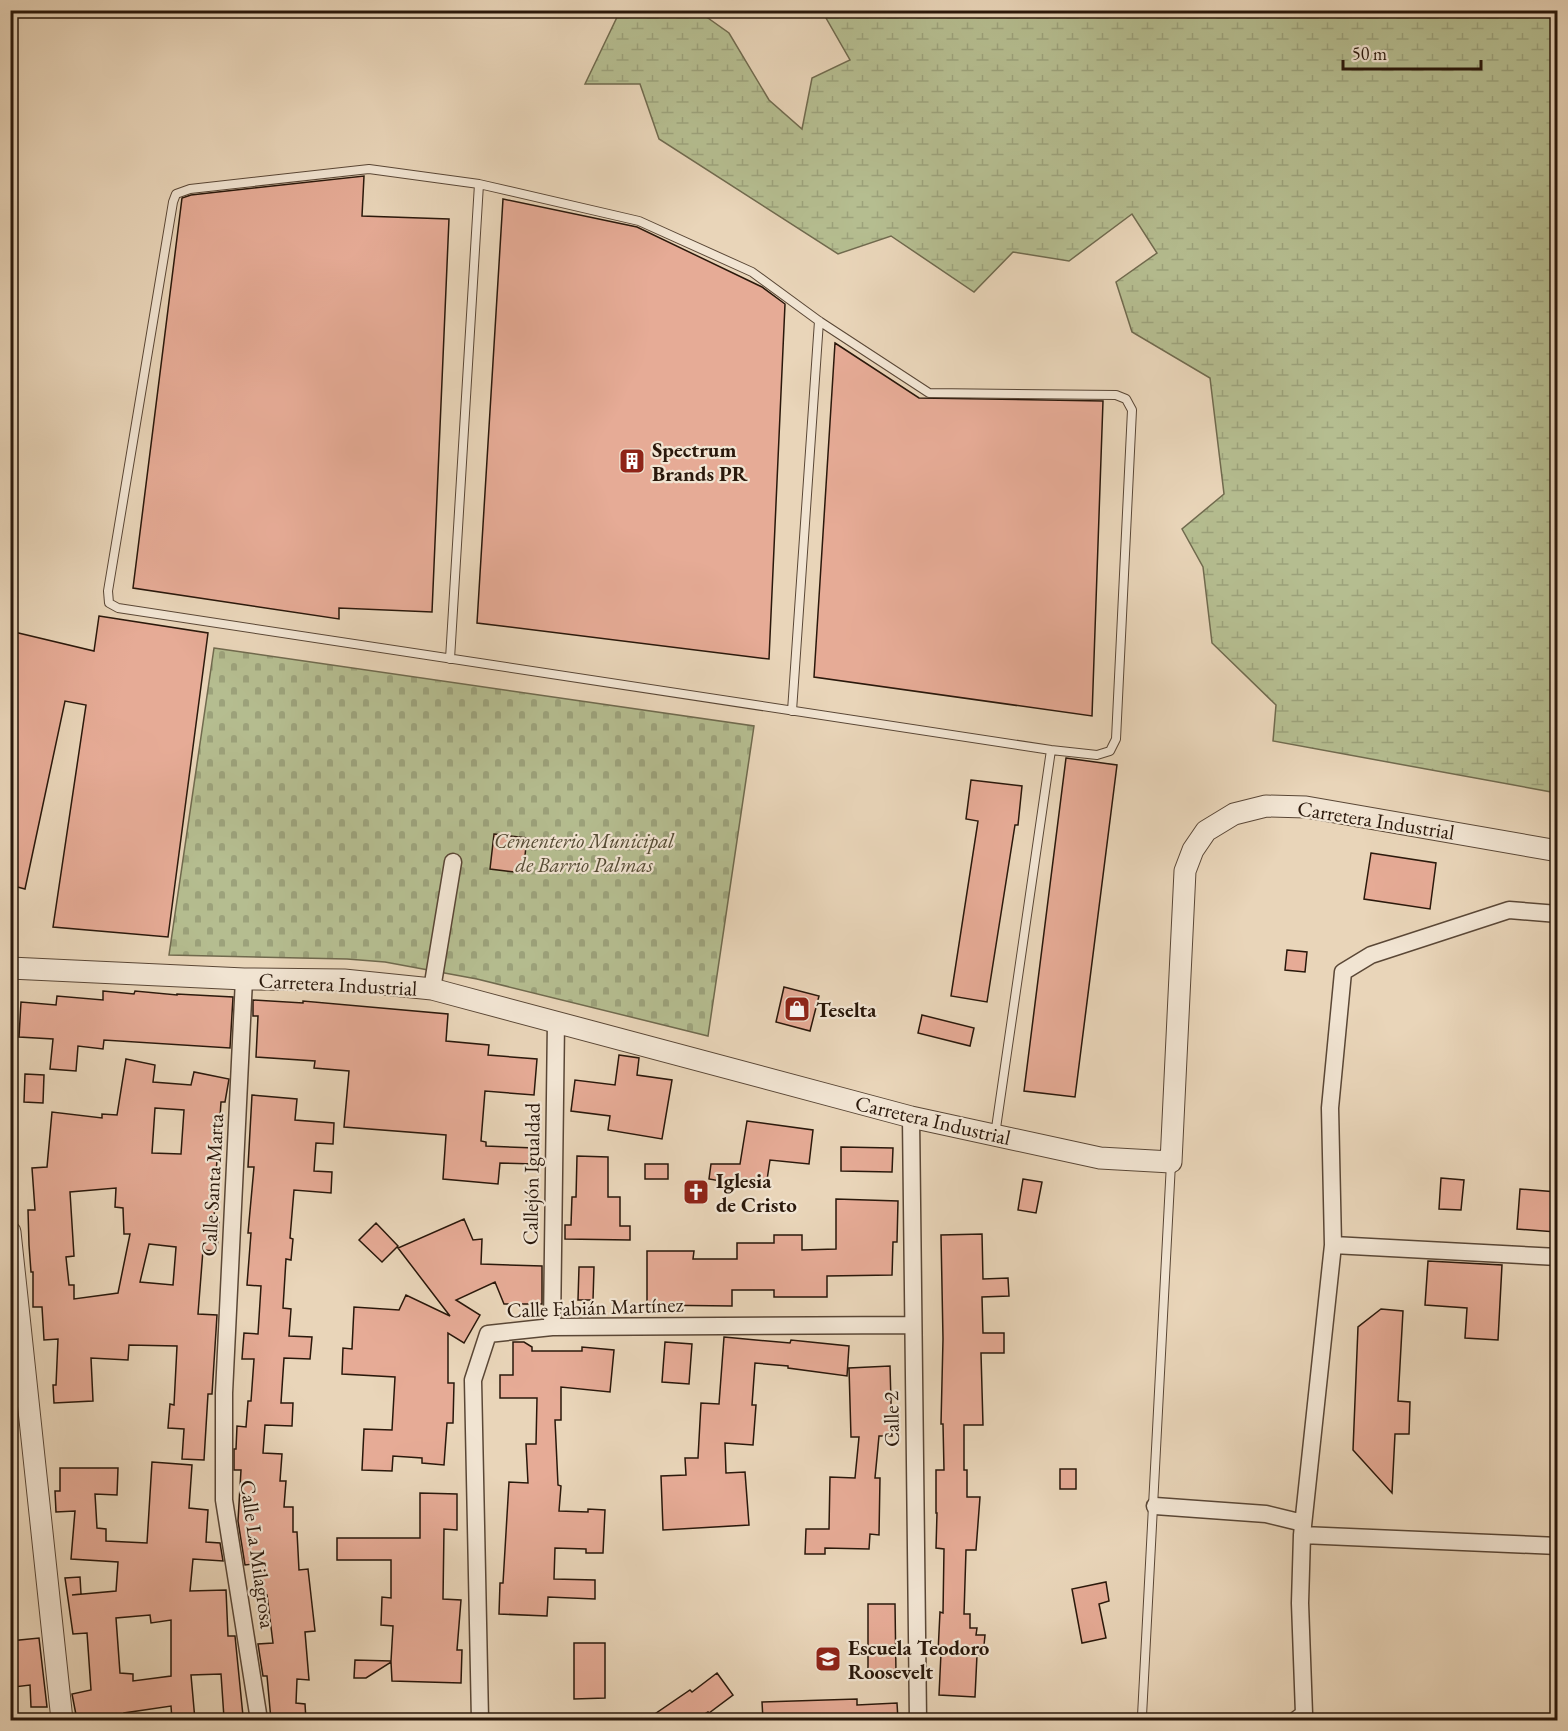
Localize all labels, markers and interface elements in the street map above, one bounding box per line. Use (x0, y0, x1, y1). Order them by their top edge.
scale bar (1343, 33, 1481, 71)
text: 50 m (1352, 42, 1387, 65)
place label: Spectrum Brands PR (652, 436, 749, 487)
building icon: Spectrum Brands PR (617, 446, 647, 476)
street label: Carretera Industrial (1295, 794, 1457, 846)
park label: Cementerio Municipal de Barrio Palmas (494, 827, 675, 878)
street label: Carretera Industrial (258, 966, 418, 1002)
shop icon: Teselta (782, 994, 812, 1024)
place label: Teselta (816, 996, 877, 1023)
street label: Carretera Industrial (853, 1089, 1013, 1151)
street label: Callejón Igualdad (516, 1102, 546, 1245)
street label: Calle Santa Marta (195, 1112, 229, 1257)
place label: Iglesia de Cristo (716, 1167, 797, 1218)
church icon: Iglesia de Cristo (681, 1177, 711, 1207)
street label: Calle Fabián Martínez (506, 1290, 684, 1324)
street label: Calle 2 (877, 1391, 905, 1447)
street label: Calle La Milagrosa (234, 1478, 282, 1631)
place label: Escuela Teodoro Roosevelt (848, 1634, 990, 1685)
school or university icon: Escuela Teodoro Roosevelt (813, 1644, 843, 1674)

